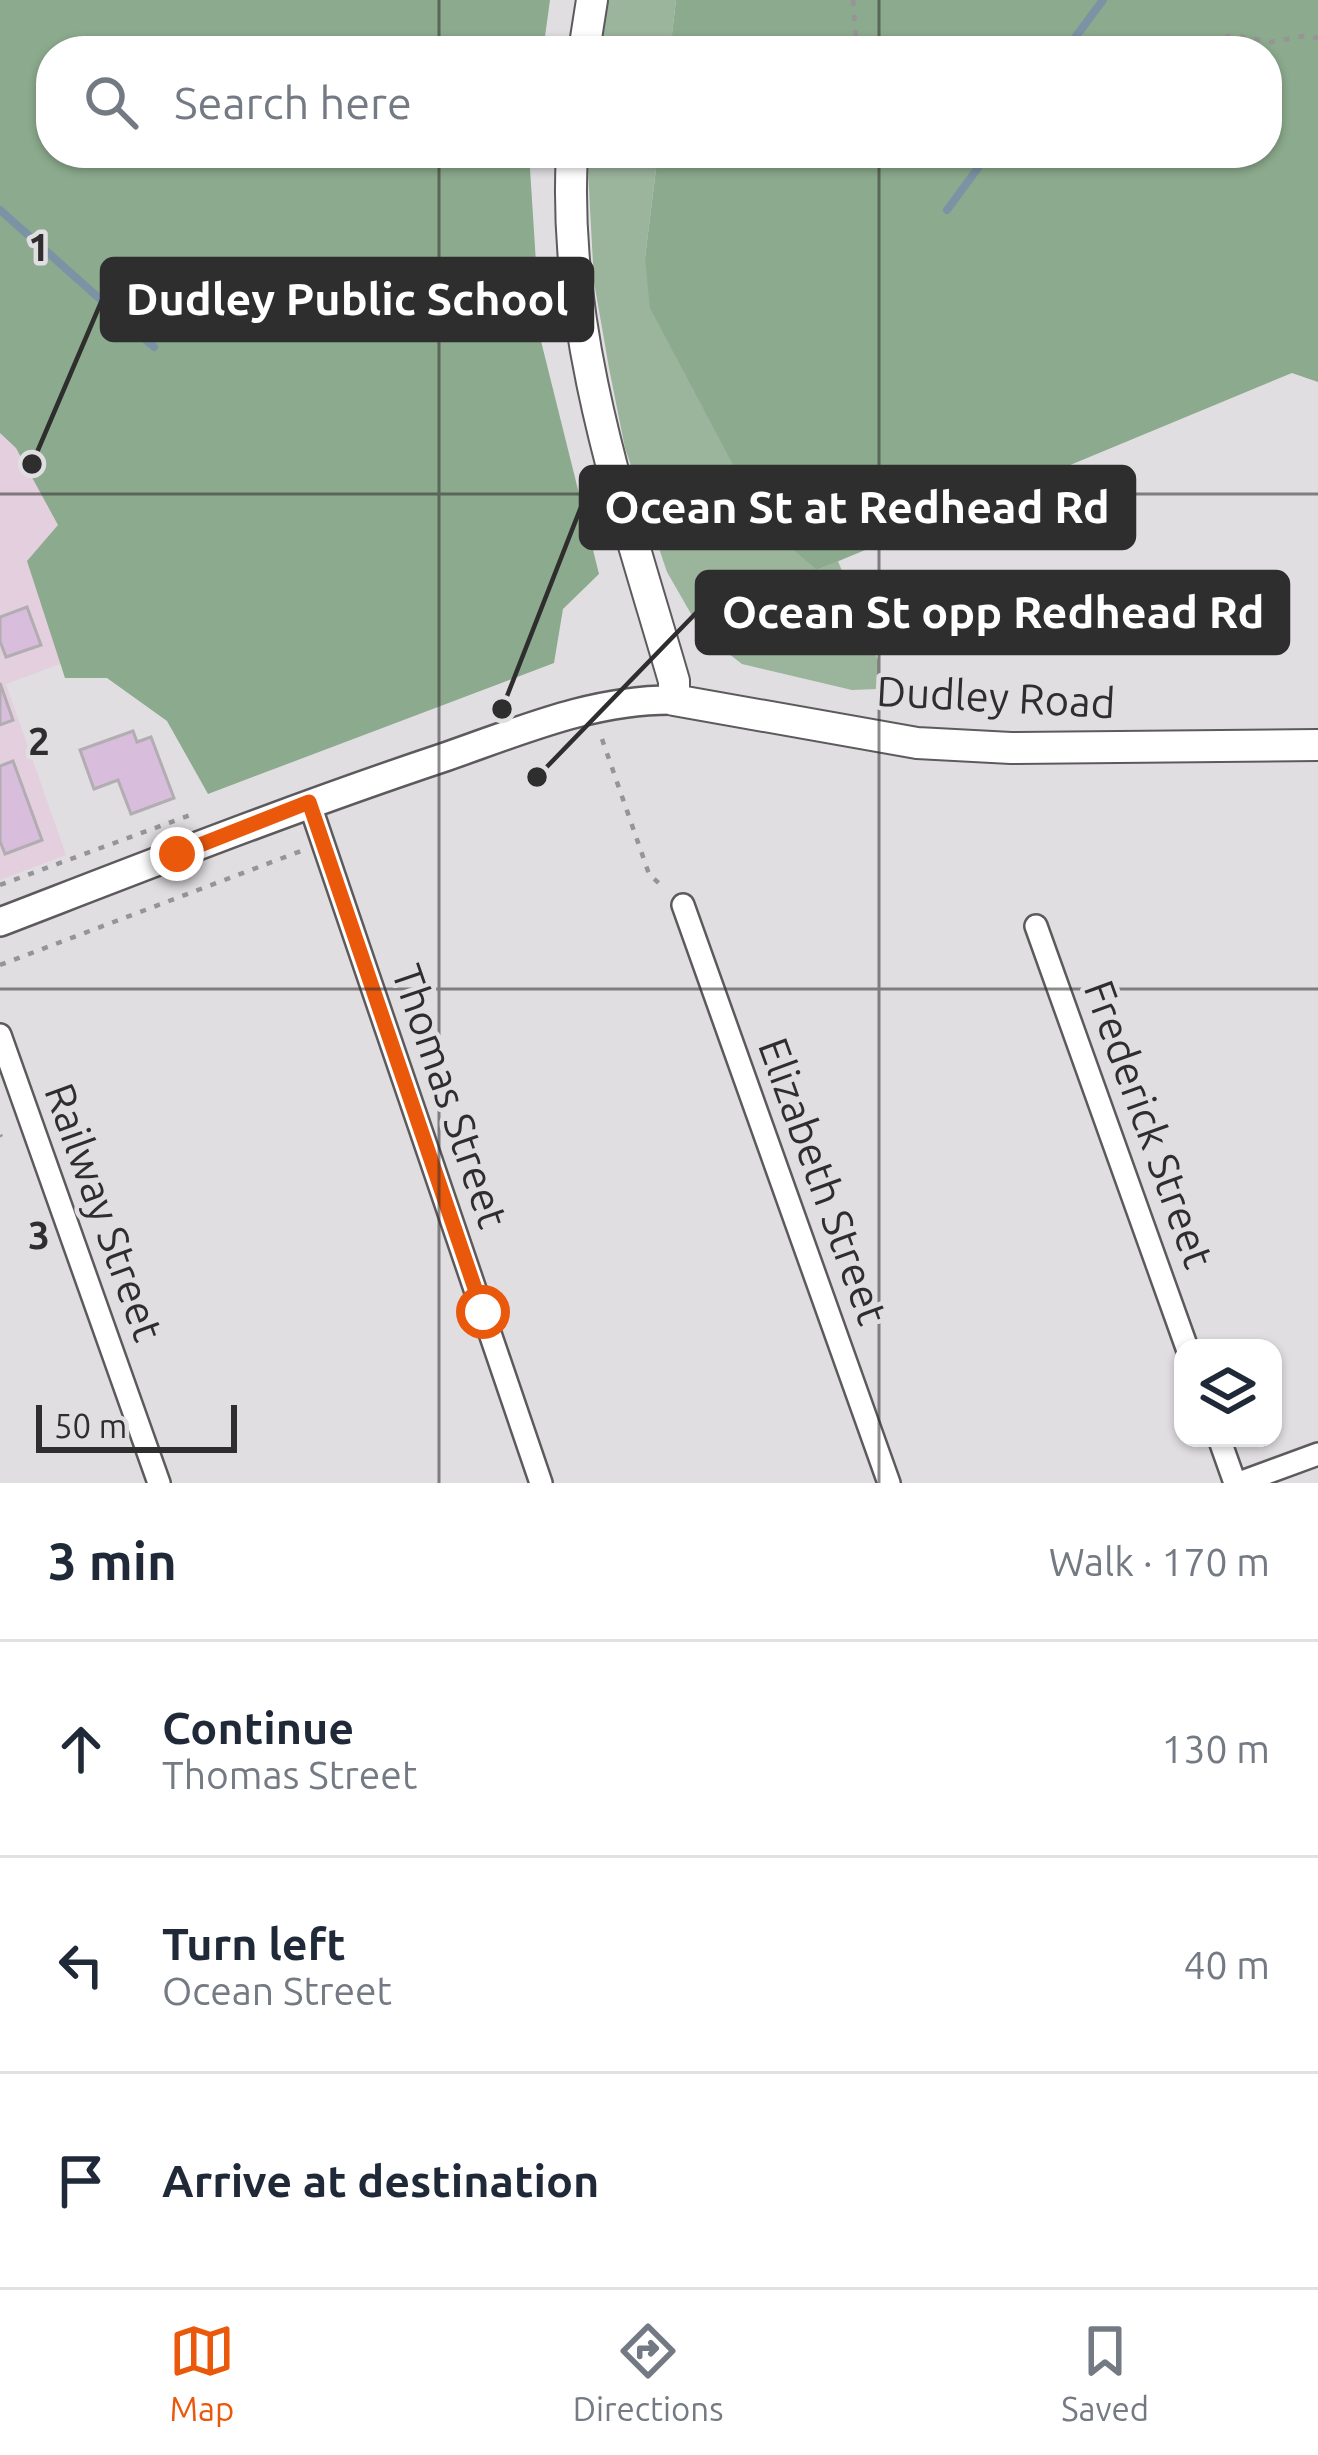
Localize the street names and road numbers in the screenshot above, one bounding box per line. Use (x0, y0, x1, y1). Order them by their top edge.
street label: Dudley Road (875, 667, 1117, 726)
street label: Thomas Street (384, 958, 517, 1233)
street label: Frederick Street (1076, 974, 1223, 1274)
street label: Elizabeth Street (750, 1031, 897, 1330)
street label: Railway Street (36, 1077, 173, 1347)

